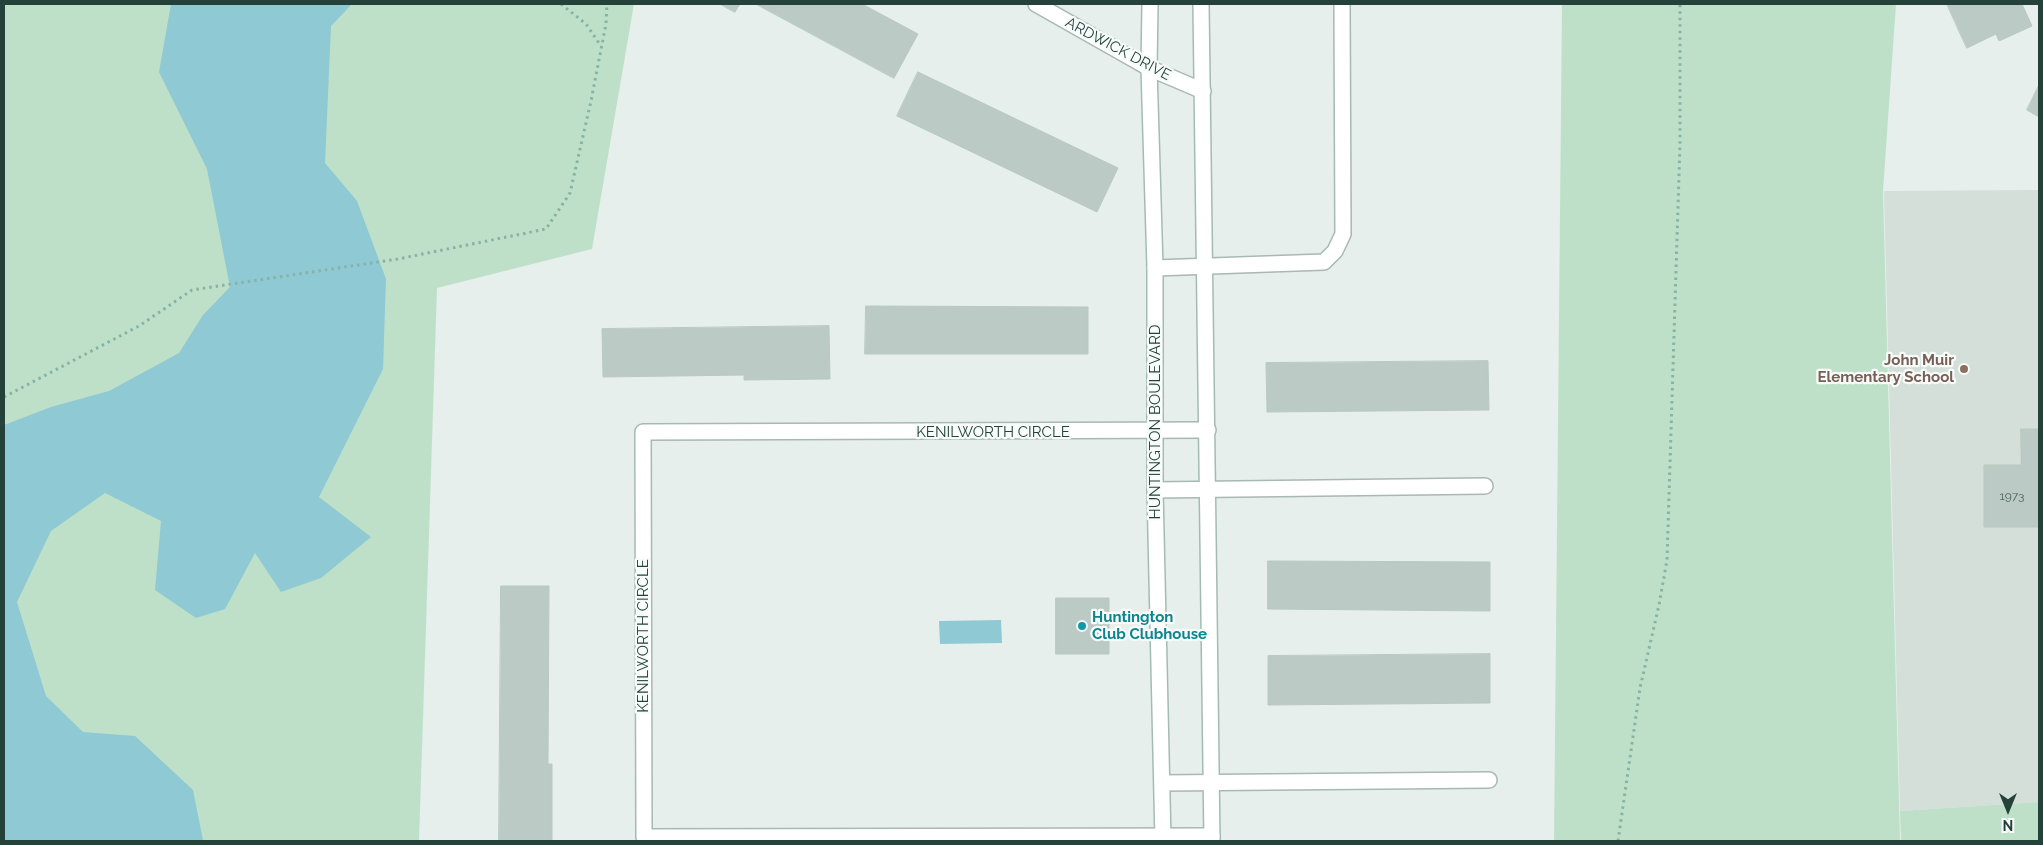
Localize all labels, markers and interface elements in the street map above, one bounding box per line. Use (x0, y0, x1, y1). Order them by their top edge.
street label: ARDWICK DRIVE (1062, 14, 1174, 84)
street label: HUNTINGTON BOULEVARD (1146, 325, 1164, 519)
place label: John Muir Elementary School (1818, 351, 1954, 386)
marker: John Muir Elementary School (1958, 363, 1970, 375)
street label: KENILWORTH CIRCLE (916, 423, 1070, 441)
house number: 1973 (2000, 489, 2024, 503)
street label: KENILWORTH CIRCLE (634, 559, 652, 713)
place label: Huntington Club Clubhouse (1092, 608, 1207, 643)
marker: Huntington Club Clubhouse (1076, 620, 1088, 632)
north arrow (1983, 785, 2033, 835)
text: N (2003, 817, 2013, 833)

